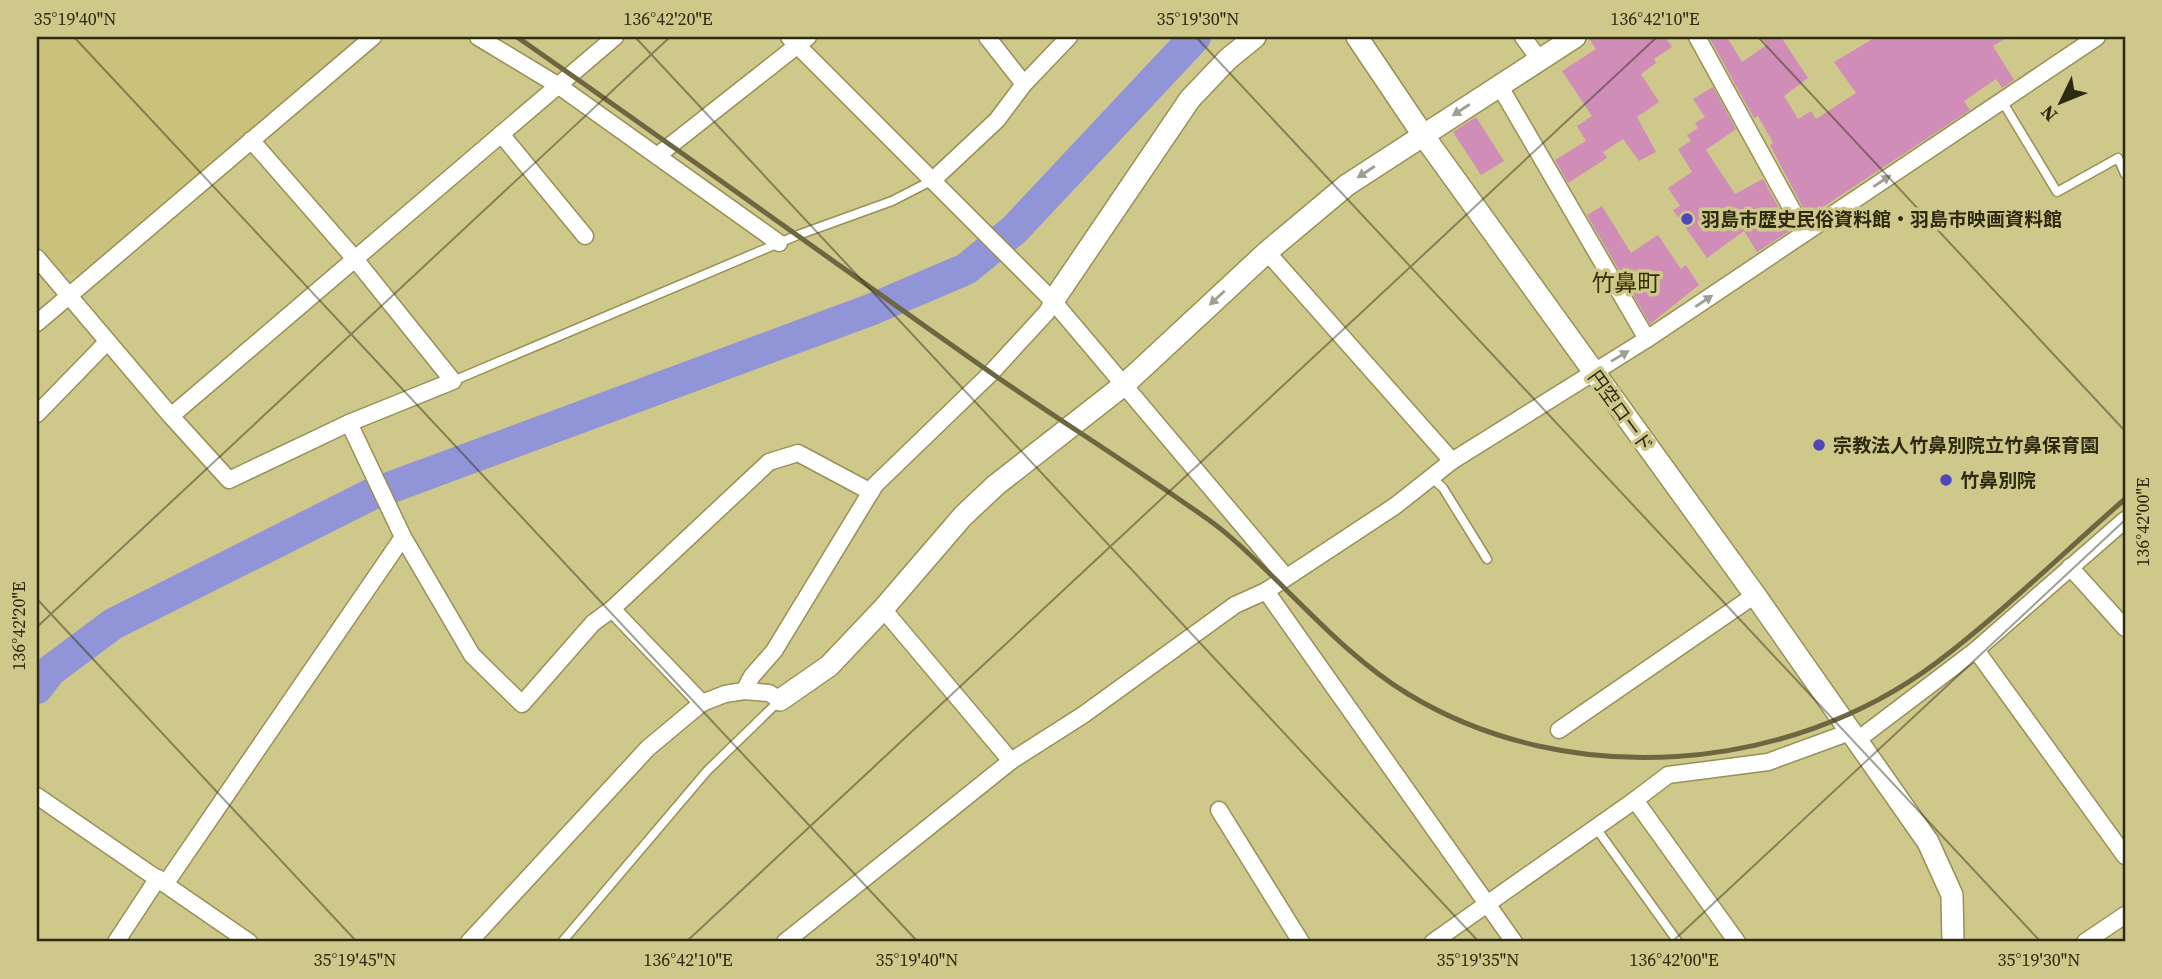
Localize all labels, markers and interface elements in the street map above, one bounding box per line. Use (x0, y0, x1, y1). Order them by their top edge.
text: 35°19'40"N (34, 6, 116, 31)
text: 136°42'20"E (623, 6, 713, 31)
text: 35°19'30"N (1157, 6, 1239, 31)
text: 136°42'10"E (1610, 6, 1700, 31)
north arrow (2025, 66, 2096, 136)
text: N (2034, 100, 2063, 128)
one-way arrow (1451, 104, 1471, 117)
one-way arrow (1356, 166, 1376, 179)
one-way arrow (1873, 174, 1891, 188)
place label: 羽島市歴史民俗資料館・羽島市映画資料館 (1701, 206, 2062, 232)
marker: 羽島市歴史民俗資料館・羽島市映画資料館 (1679, 211, 1695, 227)
district label: 竹鼻町 (1592, 267, 1661, 299)
one-way arrow (1209, 290, 1226, 306)
one-way arrow (1694, 295, 1713, 308)
one-way arrow (1610, 349, 1629, 362)
street label: 円空ロード (1583, 365, 1659, 457)
place label: 宗教法人竹鼻別院立竹鼻保育園 (1833, 432, 2099, 458)
marker: 宗教法人竹鼻別院立竹鼻保育園 (1811, 437, 1827, 453)
place label: 竹鼻別院 (1960, 467, 2036, 493)
marker: 竹鼻別院 (1938, 472, 1954, 488)
text: 136°42'00"E (2130, 477, 2155, 567)
text: 136°42'20"E (6, 581, 31, 671)
text: 35°19'45"N (314, 947, 396, 972)
text: 136°42'10"E (643, 947, 733, 972)
text: 35°19'40"N (876, 947, 958, 972)
text: 35°19'35"N (1437, 947, 1519, 972)
text: 136°42'00"E (1629, 947, 1719, 972)
text: 35°19'30"N (1998, 947, 2080, 972)

